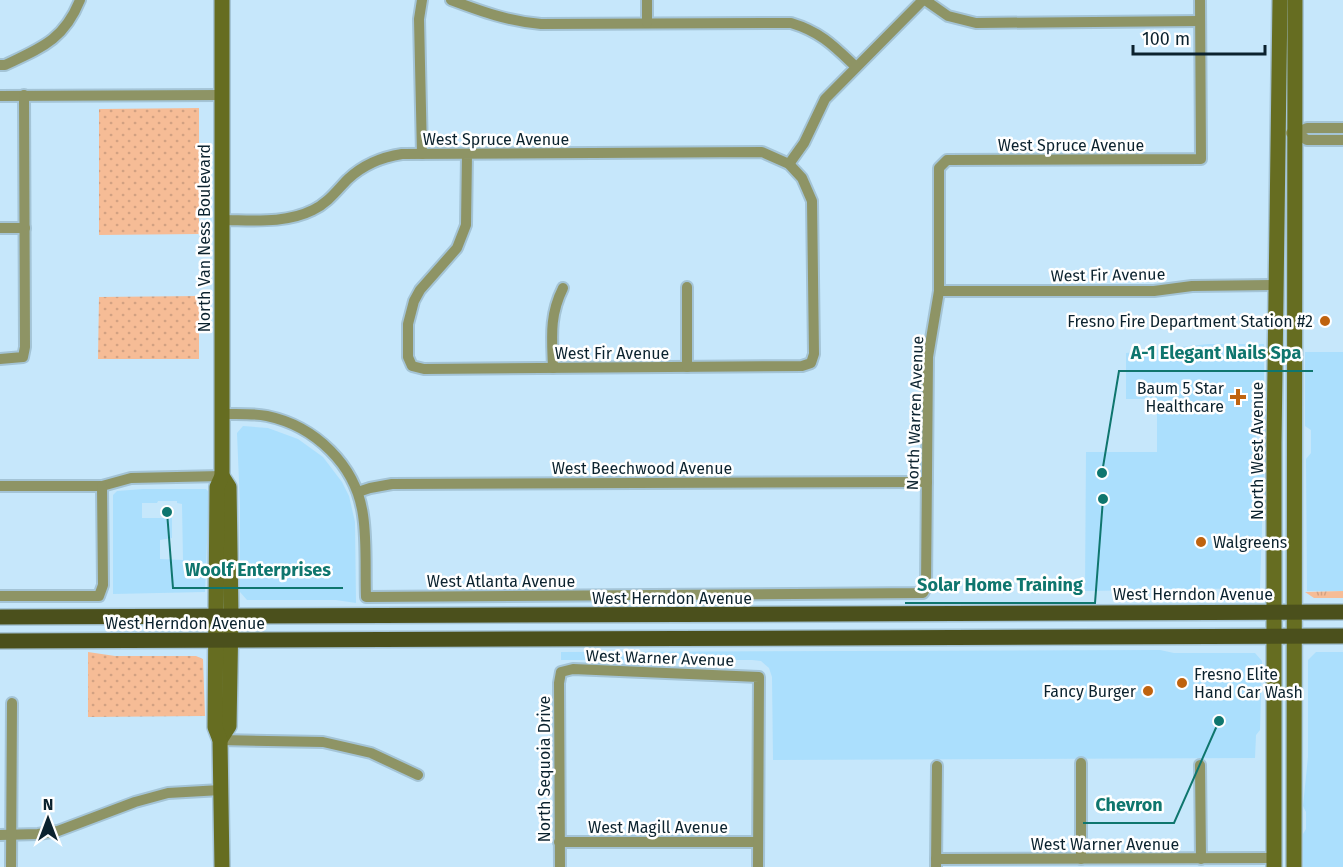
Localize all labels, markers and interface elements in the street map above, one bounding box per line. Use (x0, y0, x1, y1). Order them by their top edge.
scale bar (1133, 18, 1265, 56)
text: 100 m (1142, 28, 1190, 50)
street label: West Spruce Avenue (423, 130, 569, 149)
street label: West Spruce Avenue (998, 136, 1144, 155)
street label: North Van Ness Boulevard (195, 144, 214, 332)
street label: West Fir Avenue (1051, 265, 1165, 285)
place label: Fresno Fire Department Station #2 (1067, 312, 1313, 331)
marker: Fresno Fire Department Station #2 (1318, 314, 1332, 328)
street label: North Warren Avenue (903, 335, 927, 491)
callout: A-1 Elegant Nails Spa (1119, 335, 1313, 371)
text: A-1 Elegant Nails Spa (1130, 342, 1301, 364)
street label: West Fir Avenue (555, 344, 669, 363)
place label: Baum 5 Star Healthcare (1137, 379, 1225, 416)
street label: North West Avenue (1248, 382, 1267, 520)
marker: Baum 5 Star Healthcare (1229, 388, 1247, 406)
street label: West Beechwood Avenue (552, 459, 732, 478)
place label: Walgreens (1213, 533, 1287, 552)
marker: Walgreens (1194, 535, 1208, 549)
callout: Woolf Enterprises (173, 552, 343, 588)
text: Woolf Enterprises (185, 559, 331, 581)
callout: Solar Home Training (905, 567, 1095, 603)
street label: West Atlanta Avenue (427, 572, 575, 591)
text: Solar Home Training (917, 574, 1083, 596)
street label: West Herndon Avenue (1113, 585, 1273, 604)
street label: West Herndon Avenue (592, 589, 752, 608)
street label: West Herndon Avenue (105, 614, 265, 633)
street label: West Warner Avenue (585, 646, 735, 670)
place label: Fresno Elite Hand Car Wash (1194, 665, 1303, 702)
marker: Fresno Elite Hand Car Wash (1175, 676, 1189, 690)
place label: Fancy Burger (1043, 682, 1137, 701)
marker: Fancy Burger (1141, 684, 1155, 698)
street label: North Sequoia Drive (535, 696, 554, 842)
callout: Chevron (1083, 787, 1174, 823)
north arrow (18, 789, 78, 849)
text: Chevron (1095, 794, 1163, 816)
text: N (43, 795, 53, 814)
street label: West Magill Avenue (588, 818, 728, 837)
street label: West Warner Avenue (1031, 835, 1179, 854)

